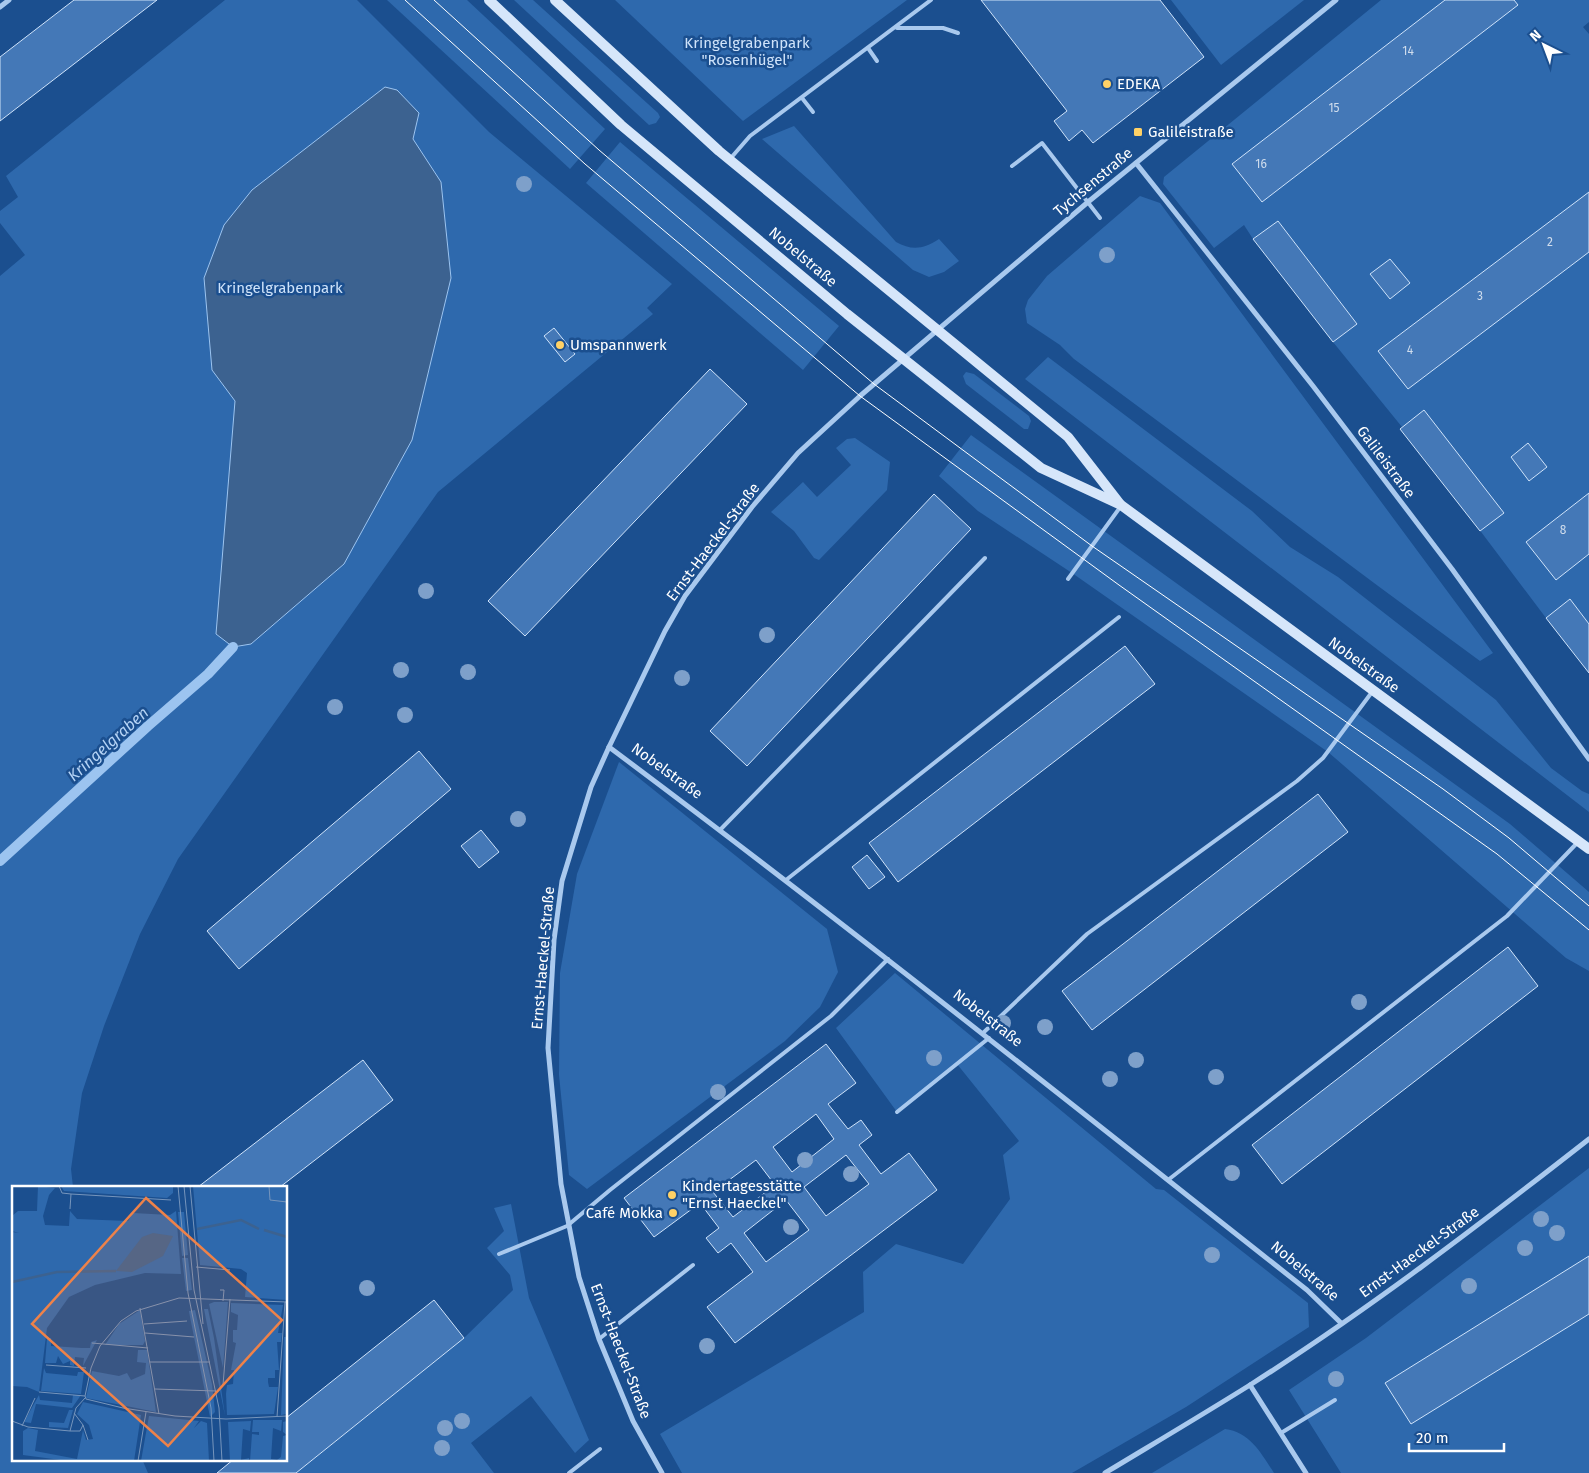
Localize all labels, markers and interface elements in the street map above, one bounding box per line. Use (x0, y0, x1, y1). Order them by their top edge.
north arrow (1519, 20, 1569, 70)
text: N (1526, 26, 1545, 45)
park label: Kringelgrabenpark "Rosenhügel" (684, 34, 810, 69)
house number: 14 (1402, 44, 1414, 58)
place label: EDEKA (1117, 75, 1161, 93)
marker: EDEKA (1101, 78, 1113, 90)
house number: 15 (1328, 101, 1340, 115)
place label: Galileistraße (1148, 123, 1234, 141)
marker: Galileistraße (1132, 126, 1144, 138)
street label: Tychsenstraße (1050, 144, 1136, 220)
house number: 16 (1255, 157, 1267, 171)
street label: Nobelstraße (765, 223, 841, 291)
house number: 2 (1547, 235, 1553, 249)
park label: Kringelgrabenpark (217, 279, 343, 297)
house number: 3 (1477, 289, 1483, 303)
place label: Umspannwerk (570, 336, 667, 354)
marker: Umspannwerk (554, 339, 566, 351)
house number: 4 (1407, 343, 1414, 357)
street label: Galileistraße (1353, 422, 1419, 502)
street label: Ernst-Haeckel-Straße (663, 479, 763, 605)
house number: 8 (1560, 523, 1567, 537)
street label: Nobelstraße (1325, 633, 1403, 697)
water label: Kringelgraben (64, 703, 152, 785)
street label: Nobelstraße (628, 739, 706, 803)
street label: Ernst-Haeckel-Straße (528, 886, 558, 1030)
street label: Nobelstraße (950, 985, 1026, 1051)
place label: Kindertagesstätte "Ernst Haeckel" (682, 1177, 802, 1212)
inset map (12, 1186, 288, 1460)
marker: Kindertagesstätte "Ernst Haeckel" (666, 1189, 678, 1201)
street label: Ernst-Haeckel-Straße (1356, 1203, 1482, 1301)
place label: Café Mokka (586, 1204, 663, 1222)
marker: Café Mokka (667, 1207, 679, 1219)
street label: Nobelstraße (1267, 1237, 1343, 1305)
street label: Ernst-Haeckel-Straße (587, 1281, 655, 1421)
scale bar (1409, 1420, 1504, 1452)
text: 20 m (1416, 1429, 1449, 1447)

